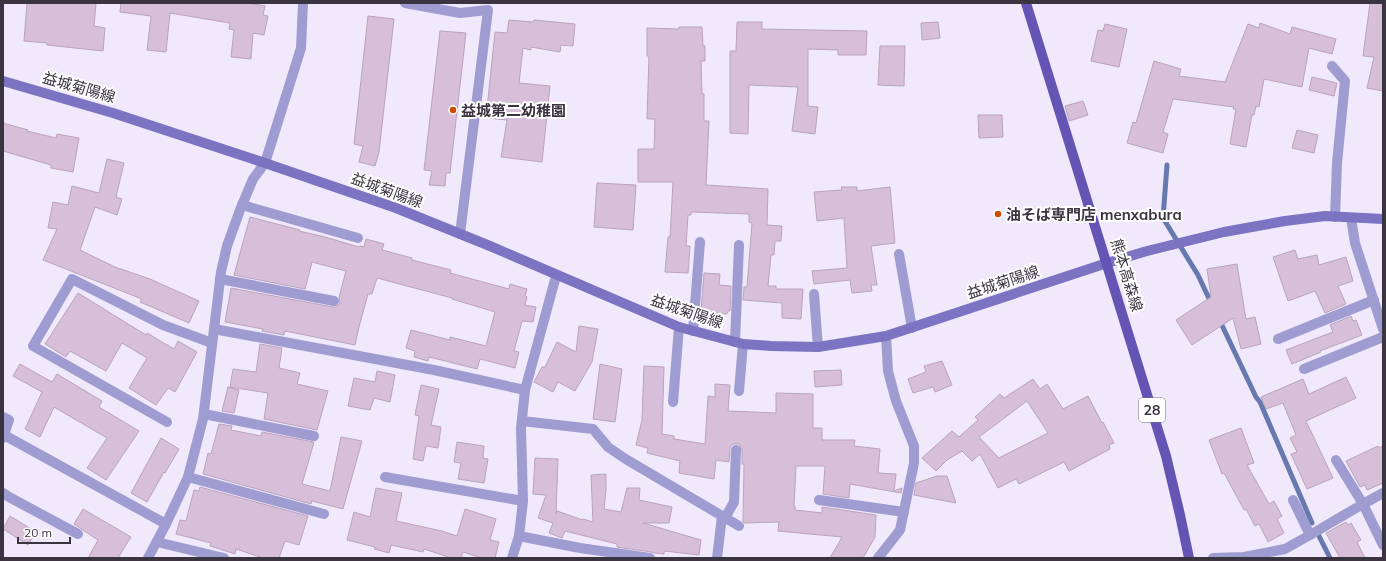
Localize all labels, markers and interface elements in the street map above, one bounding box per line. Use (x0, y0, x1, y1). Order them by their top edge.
street label: 益城菊陽線 (40, 68, 118, 106)
place label: 益城第二幼稚園 (461, 101, 566, 120)
marker: 益城第二幼稚園 (448, 105, 458, 115)
street label: 益城菊陽線 (349, 168, 425, 212)
place label: 油そば専門店 menxabura (1006, 205, 1182, 224)
marker: 油そば専門店 menxabura (993, 209, 1003, 219)
street label: 熊本高森線 (1107, 236, 1147, 314)
street label: 益城菊陽線 (964, 261, 1042, 303)
street label: 益城菊陽線 (648, 290, 726, 332)
road number: 28 (1139, 398, 1165, 422)
scale bar (18, 519, 70, 545)
text: 20 m (24, 525, 52, 540)

